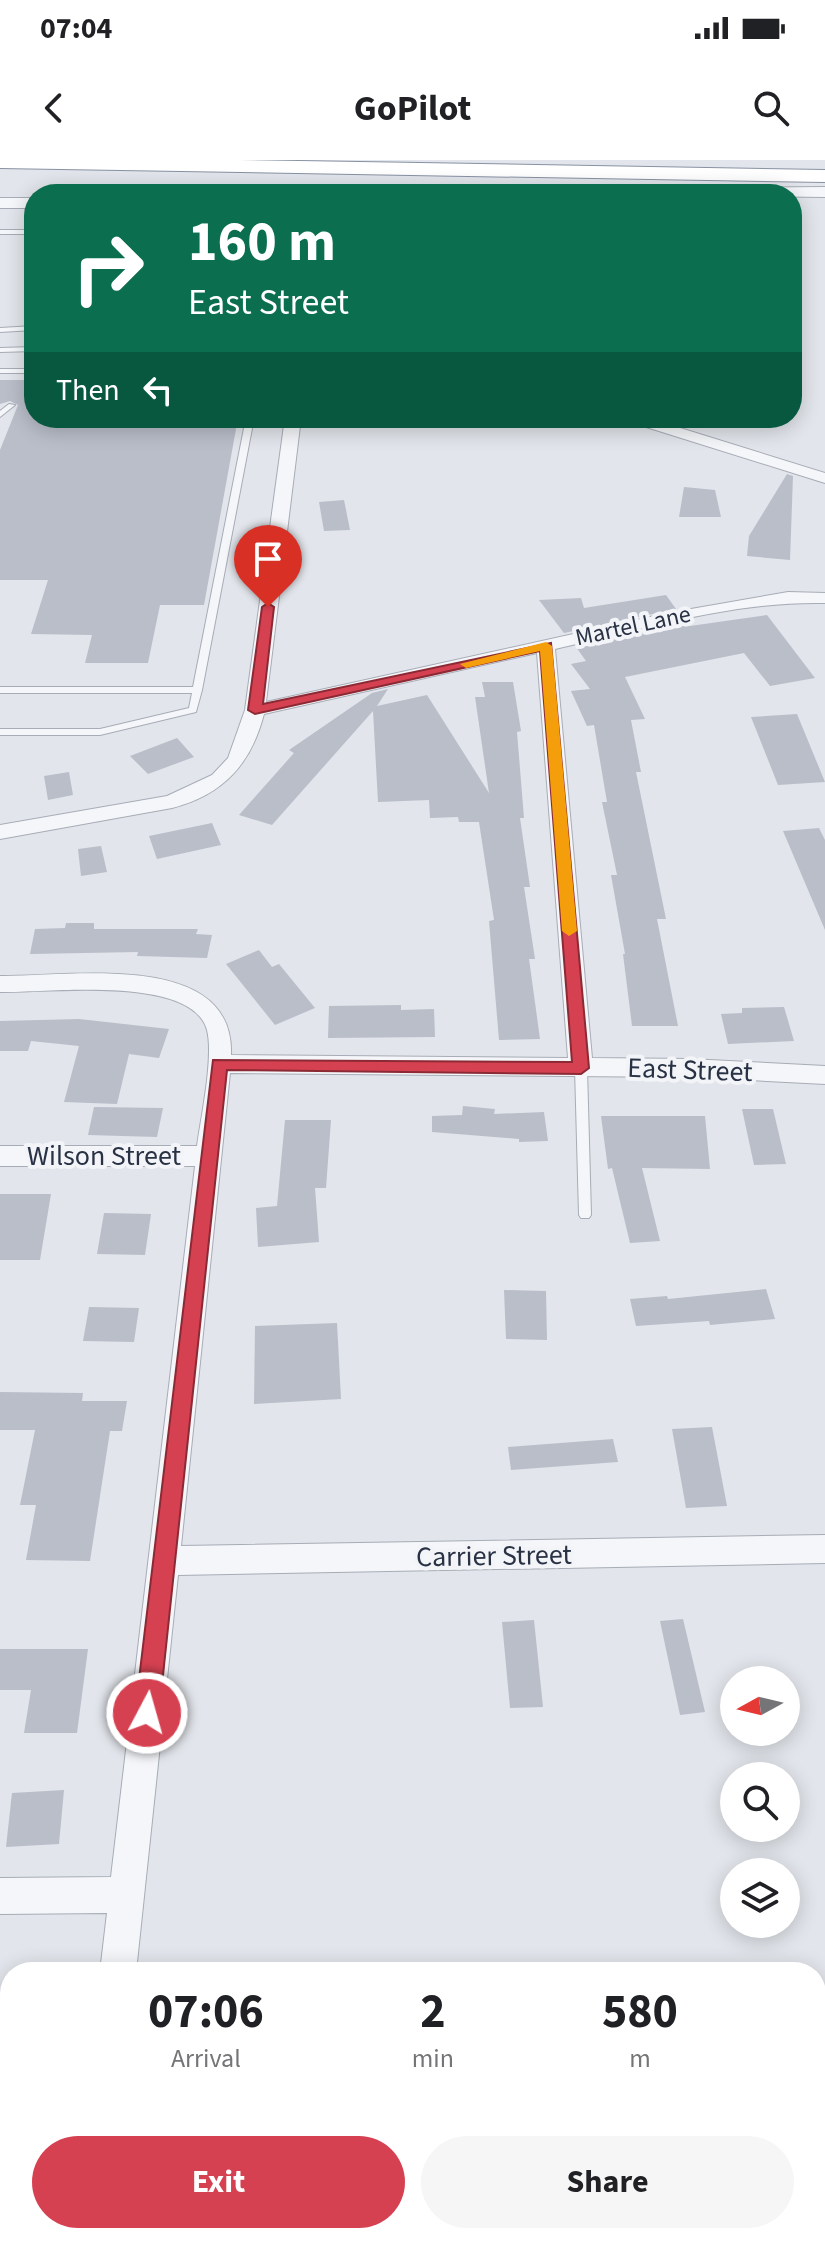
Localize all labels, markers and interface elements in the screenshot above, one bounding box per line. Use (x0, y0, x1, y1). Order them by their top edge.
text: 07:04 (40, 7, 112, 50)
text: GoPilot (354, 83, 471, 134)
icon: back (32, 86, 76, 130)
icon: search (749, 86, 793, 130)
text: 160 m (188, 203, 336, 282)
icon: right (56, 216, 160, 320)
text: East Street (188, 277, 349, 328)
icon: left (136, 368, 180, 412)
text: Then (56, 369, 120, 412)
pin (234, 525, 302, 607)
icon: arrive (246, 537, 290, 581)
street label: Martel Lane (572, 597, 694, 655)
street label: East Street (627, 1048, 754, 1092)
street label: Wilson Street (27, 1136, 182, 1176)
street label: Carrier Street (416, 1535, 573, 1577)
north arrow (720, 1666, 800, 1746)
map controls (720, 1666, 800, 1938)
position arrow (105, 1671, 189, 1755)
button: search (720, 1762, 800, 1842)
button: layers (720, 1858, 800, 1938)
text: 07:06 (148, 1978, 264, 2046)
text: 2 (420, 1978, 446, 2046)
text: 580 (602, 1978, 678, 2046)
text: Arrival (171, 2040, 241, 2077)
text: min (412, 2040, 454, 2077)
text: m (629, 2040, 651, 2077)
button: Exit (32, 2136, 405, 2228)
button: Share (421, 2136, 794, 2228)

